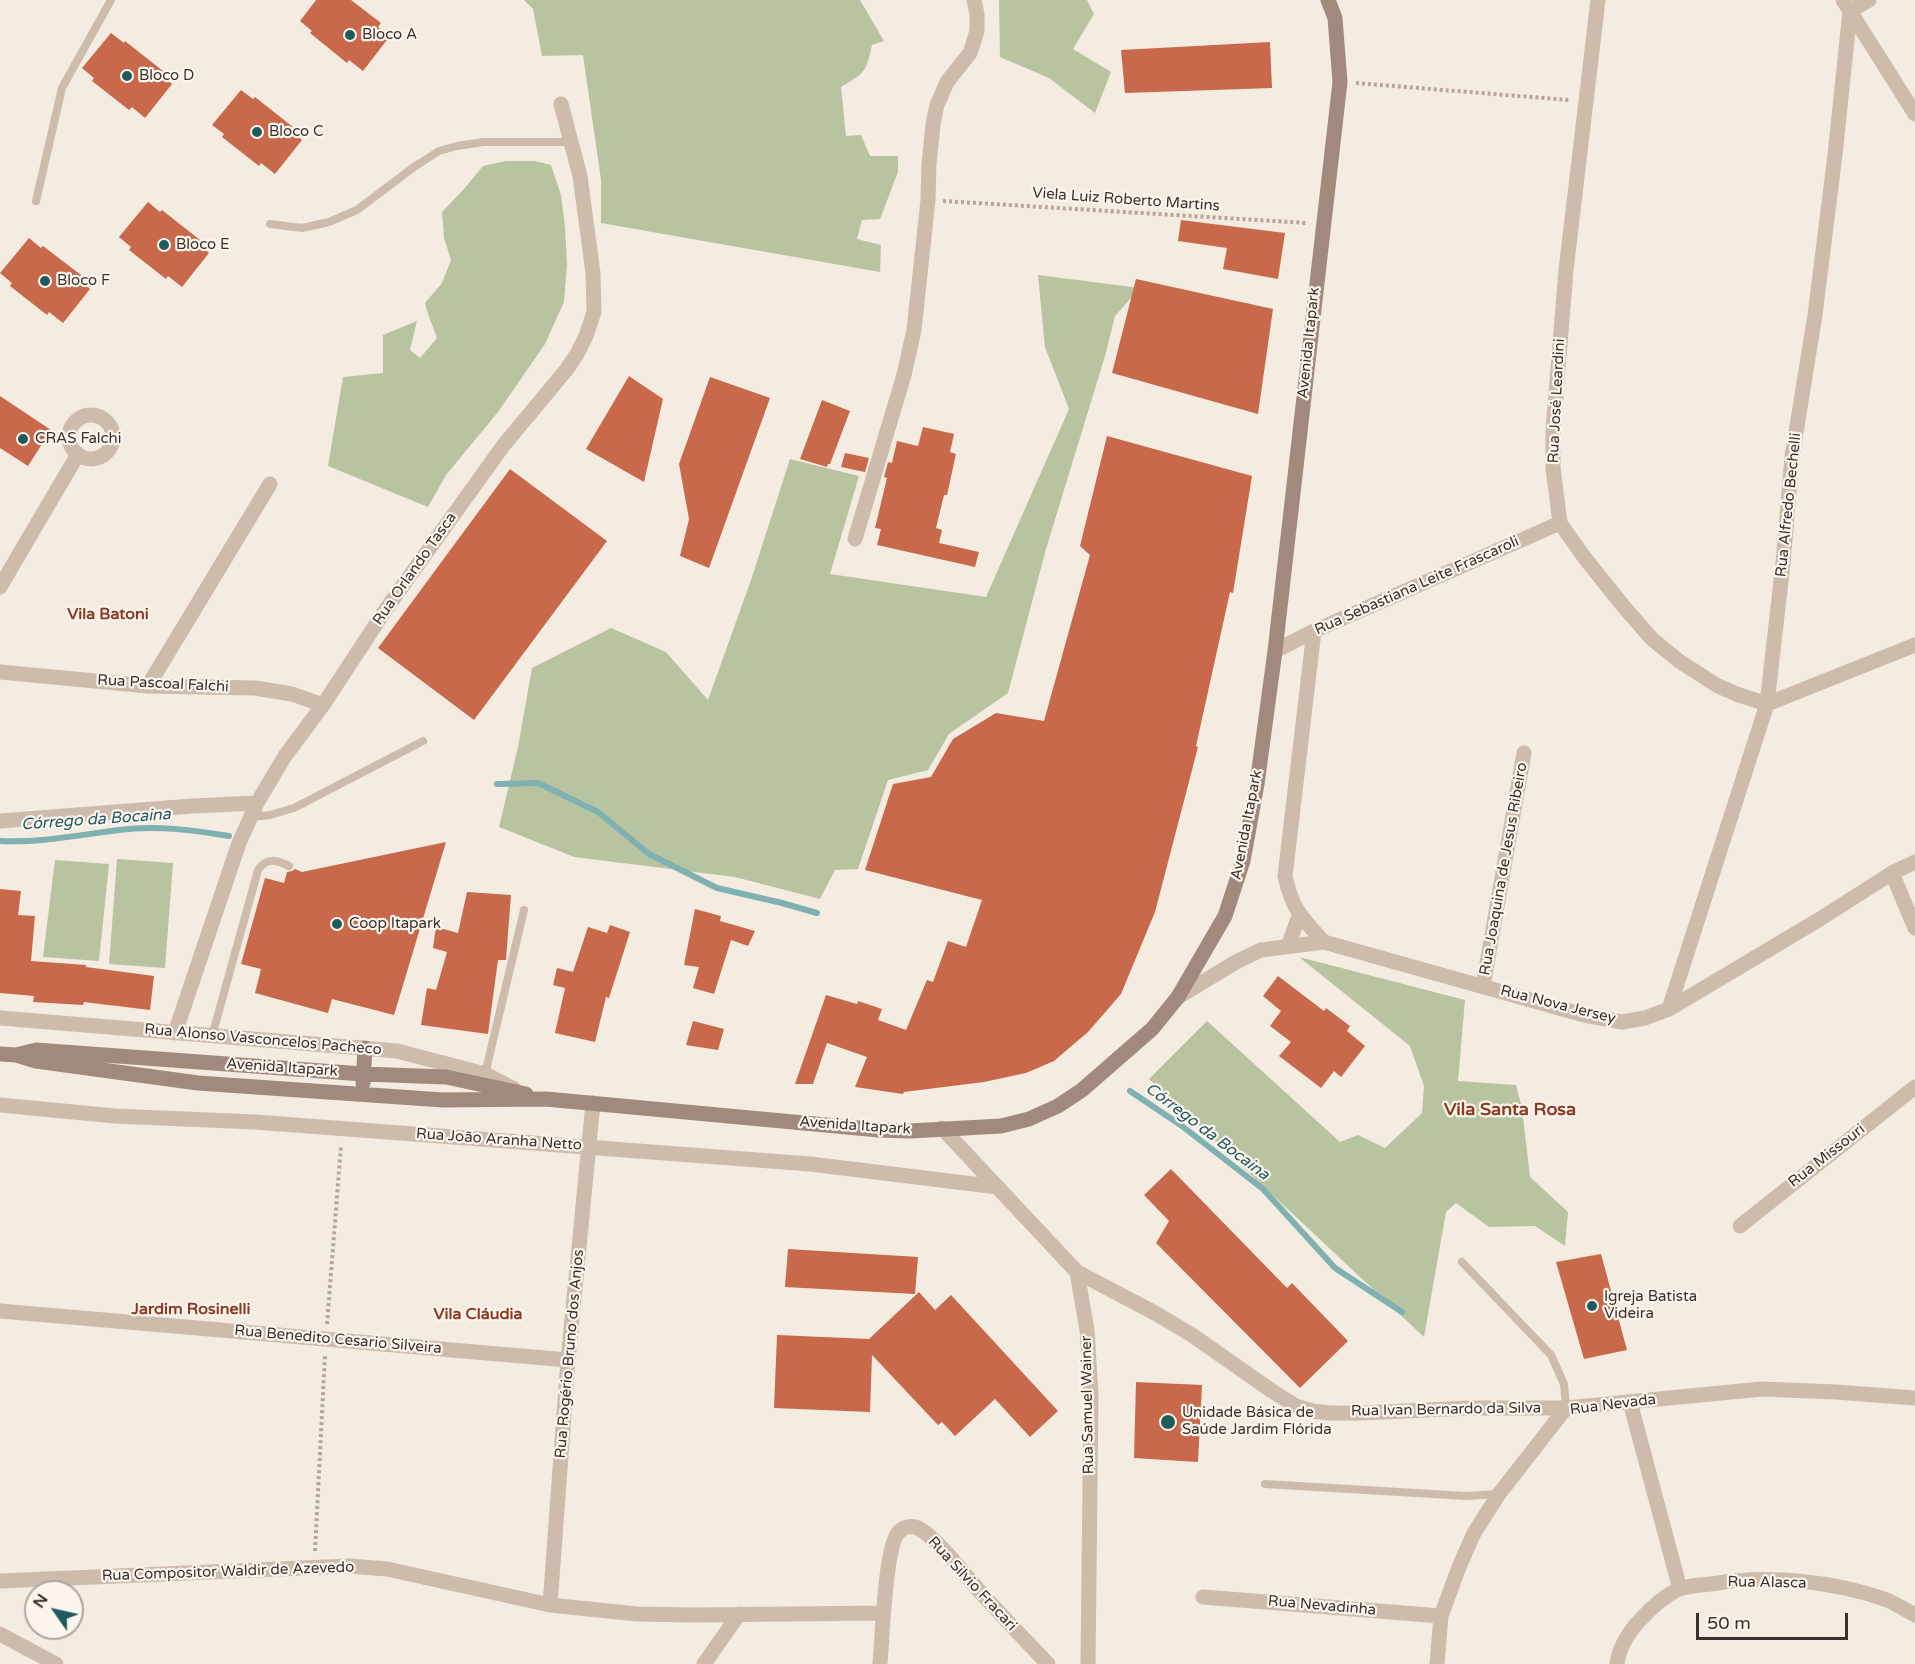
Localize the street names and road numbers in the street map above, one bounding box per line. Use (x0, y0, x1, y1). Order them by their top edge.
street label: Viela Luiz Roberto Martins (1032, 184, 1220, 216)
street label: Avenida Itapark (1294, 286, 1324, 400)
street label: Rua José Leardini (1545, 338, 1569, 464)
street label: Rua Alfredo Bechelli (1772, 432, 1806, 578)
street label: Rua Orlando Tasca (369, 509, 461, 629)
street label: Rua Sebastiana Leite Frascaroli (1312, 533, 1522, 639)
street label: Rua Pascoal Falchi (97, 672, 229, 696)
street label: Rua Joaquina de Jesus Ribeiro (1476, 761, 1532, 977)
street label: Avenida Itapark (1228, 768, 1266, 882)
street label: Rua Nova Jersey (1499, 982, 1617, 1028)
street label: Rua Alonso Vasconcelos Pacheco (144, 1021, 382, 1059)
street label: Avenida Itapark (226, 1055, 338, 1081)
street label: Avenida Itapark (799, 1113, 911, 1139)
street label: Rua Missouri (1785, 1120, 1869, 1192)
street label: Rua João Aranha Netto (415, 1125, 583, 1155)
street label: Rua Rogério Bruno dos Anjos (552, 1249, 588, 1459)
street label: Rua Benedito Cesario Silveira (234, 1322, 442, 1358)
street label: Rua Samuel Wainer (1078, 1335, 1098, 1475)
street label: Rua Nevada (1569, 1391, 1657, 1419)
street label: Rua Ivan Bernardo da Silva (1351, 1399, 1541, 1421)
street label: Rua Silvio Fracari (924, 1533, 1020, 1635)
street label: Rua Compositor Waldir de Azevedo (101, 1559, 355, 1585)
street label: Rua Alasca (1727, 1573, 1807, 1593)
street label: Rua Nevadinha (1267, 1592, 1377, 1620)

